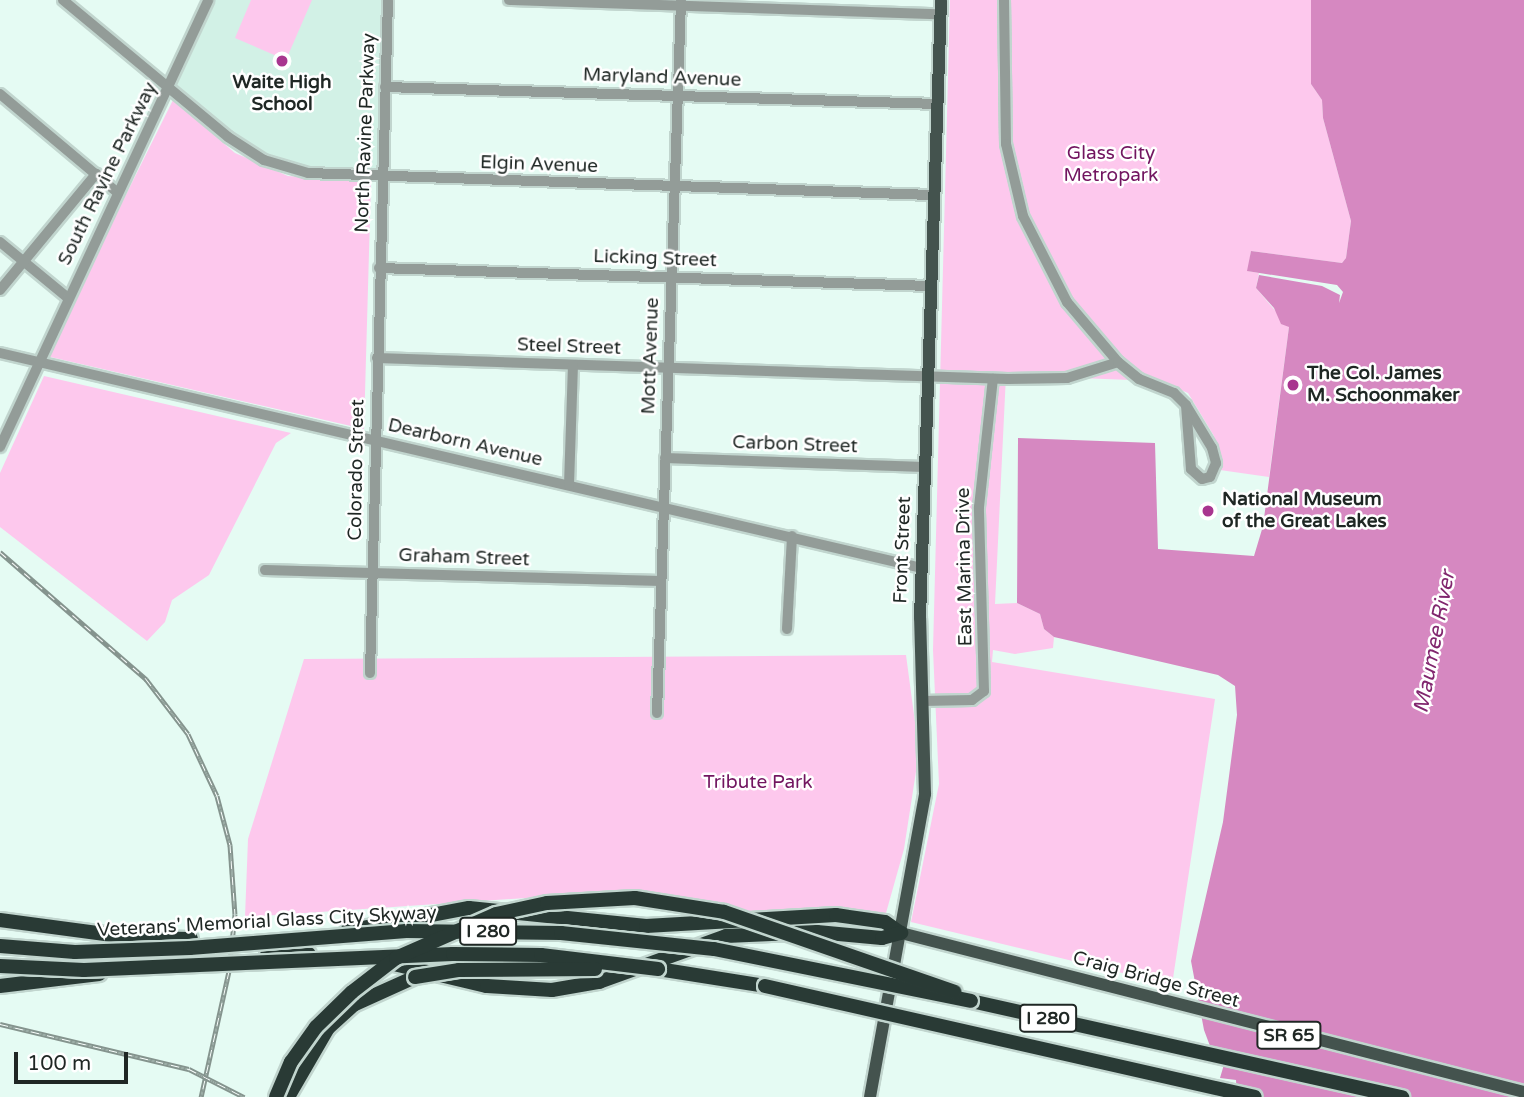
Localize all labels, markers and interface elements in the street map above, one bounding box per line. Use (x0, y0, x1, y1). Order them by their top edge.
street label: North Ravine Parkway (351, 33, 381, 233)
marker: Waite High School (274, 53, 290, 69)
street label: Maryland Avenue (582, 64, 742, 92)
place label: Waite High School (232, 72, 332, 116)
street label: South Ravine Parkway (54, 79, 162, 269)
park label: Glass City Metropark (1064, 143, 1158, 187)
street label: Elgin Avenue (480, 152, 598, 178)
street label: Licking Street (593, 245, 717, 273)
street label: Mott Avenue (638, 297, 664, 415)
street label: Steel Street (517, 334, 621, 360)
place label: The Col. James M. Schoonmaker (1307, 363, 1460, 407)
marker: The Col. James M. Schoonmaker (1285, 377, 1301, 393)
street label: Colorado Street (344, 399, 370, 541)
street label: Dearborn Avenue (385, 414, 545, 472)
street label: Carbon Street (732, 431, 858, 459)
street label: East Marina Drive (952, 487, 978, 647)
place label: National Museum of the Great Lakes (1222, 489, 1387, 533)
street label: Front Street (890, 496, 916, 604)
marker: National Museum of the Great Lakes (1200, 503, 1216, 519)
street label: Graham Street (398, 544, 530, 572)
water label: Maumee River (1409, 569, 1461, 715)
park label: Tribute Park (703, 772, 813, 794)
street label: Veterans' Memorial Glass City Skyway (97, 902, 437, 942)
road number: I 280 (458, 916, 518, 946)
street label: Craig Bridge Street (1070, 947, 1242, 1013)
road number: I 280 (1018, 1003, 1078, 1032)
road number: SR 65 (1256, 1020, 1322, 1050)
scale bar (18, 1038, 131, 1082)
text: 100 m (27, 1051, 91, 1076)

